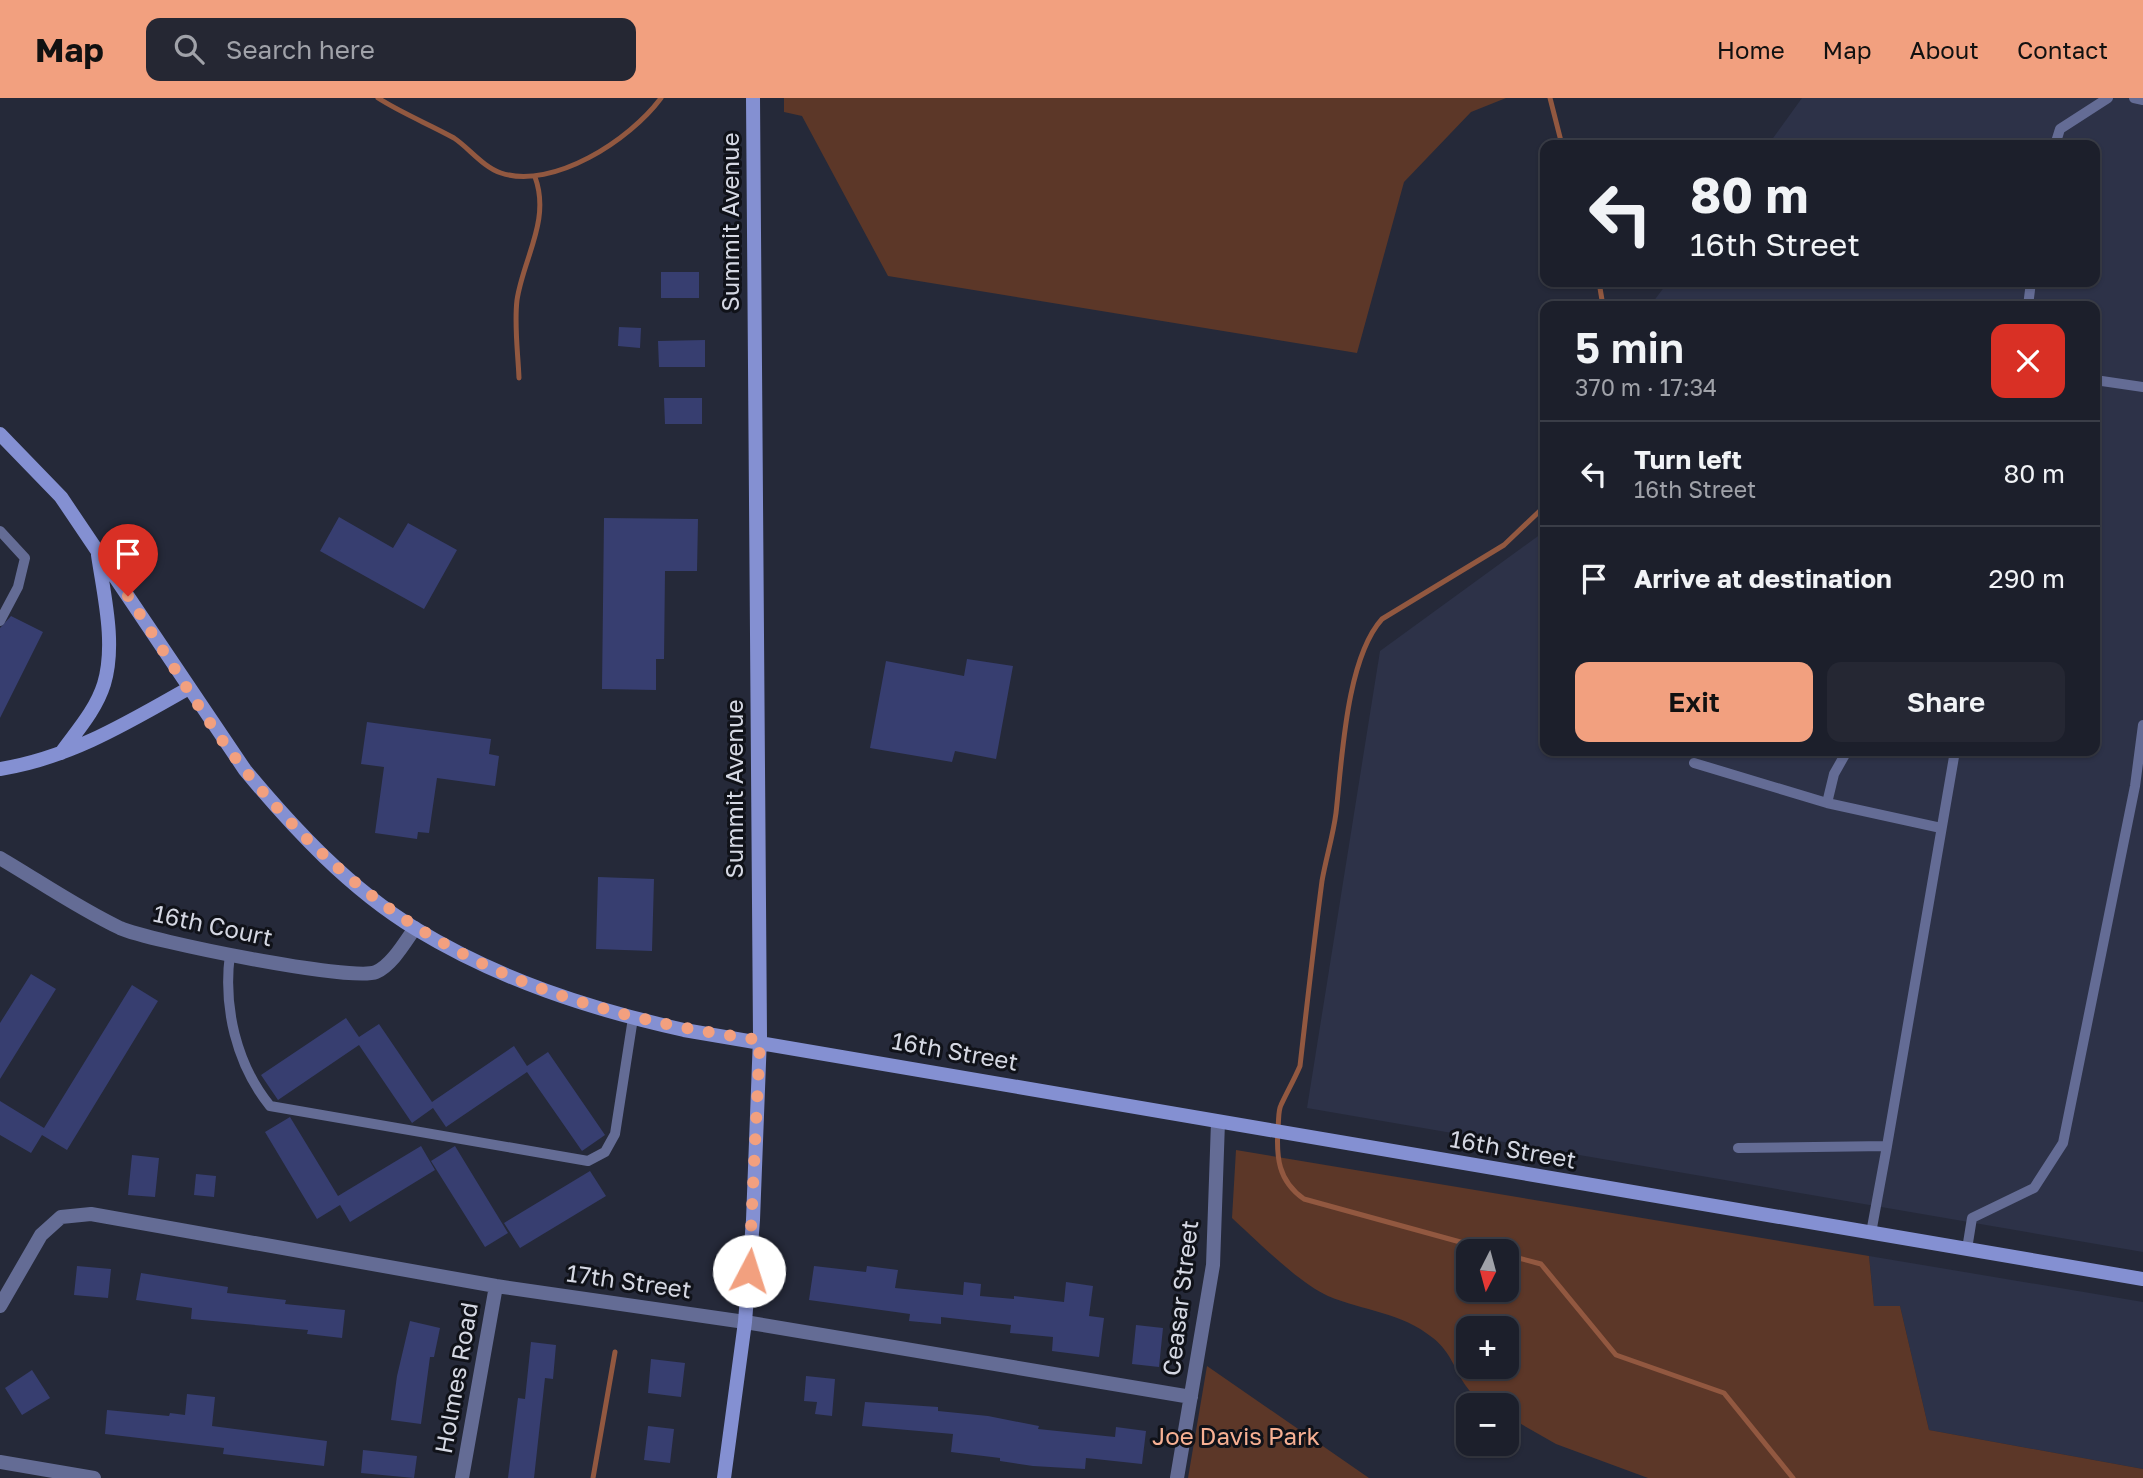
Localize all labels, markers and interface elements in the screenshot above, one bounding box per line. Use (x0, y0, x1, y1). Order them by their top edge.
search box (146, 18, 636, 81)
text: Map (35, 30, 104, 69)
icon: search (170, 30, 208, 68)
text: Search here (226, 34, 375, 65)
text: Home (1717, 35, 1785, 64)
text: Map (1823, 35, 1872, 64)
text: About (1910, 35, 1979, 64)
text: Contact (2017, 35, 2108, 64)
street label: Summit Avenue (715, 132, 744, 312)
text: 80 m (1690, 165, 1808, 224)
icon: left (1575, 168, 1666, 259)
text: 16th Street (1690, 225, 1860, 263)
text: 5 min (1575, 322, 1684, 372)
button: close (1991, 324, 2065, 398)
text: 370 m · 17:34 (1575, 373, 1717, 401)
text: Turn left (1634, 444, 1742, 475)
icon: left (1575, 455, 1613, 493)
text: 80 m (2004, 458, 2065, 489)
text: 16th Street (1634, 475, 1756, 503)
pin (98, 524, 158, 596)
icon: arrive (109, 535, 147, 573)
icon: arrive (1575, 560, 1613, 598)
text: Arrive at destination (1634, 563, 1892, 594)
text: 290 m (1989, 563, 2065, 594)
button: Exit (1575, 662, 1813, 742)
button: Share (1827, 662, 2065, 742)
street label: Summit Avenue (719, 699, 748, 879)
street label: 16th Court (151, 898, 276, 951)
street label: 16th Street (890, 1025, 1021, 1076)
street label: 16th Street (1448, 1123, 1579, 1174)
street label: Ceasar Street (1156, 1218, 1203, 1377)
position arrow (712, 1234, 786, 1308)
north arrow (1456, 1239, 1519, 1302)
map controls (1456, 1239, 1519, 1456)
street label: 17th Street (565, 1257, 693, 1304)
street label: Holmes Road (428, 1300, 483, 1456)
button: + (1456, 1316, 1519, 1379)
button: − (1456, 1393, 1519, 1456)
park label: Joe Davis Park (1152, 1421, 1320, 1450)

